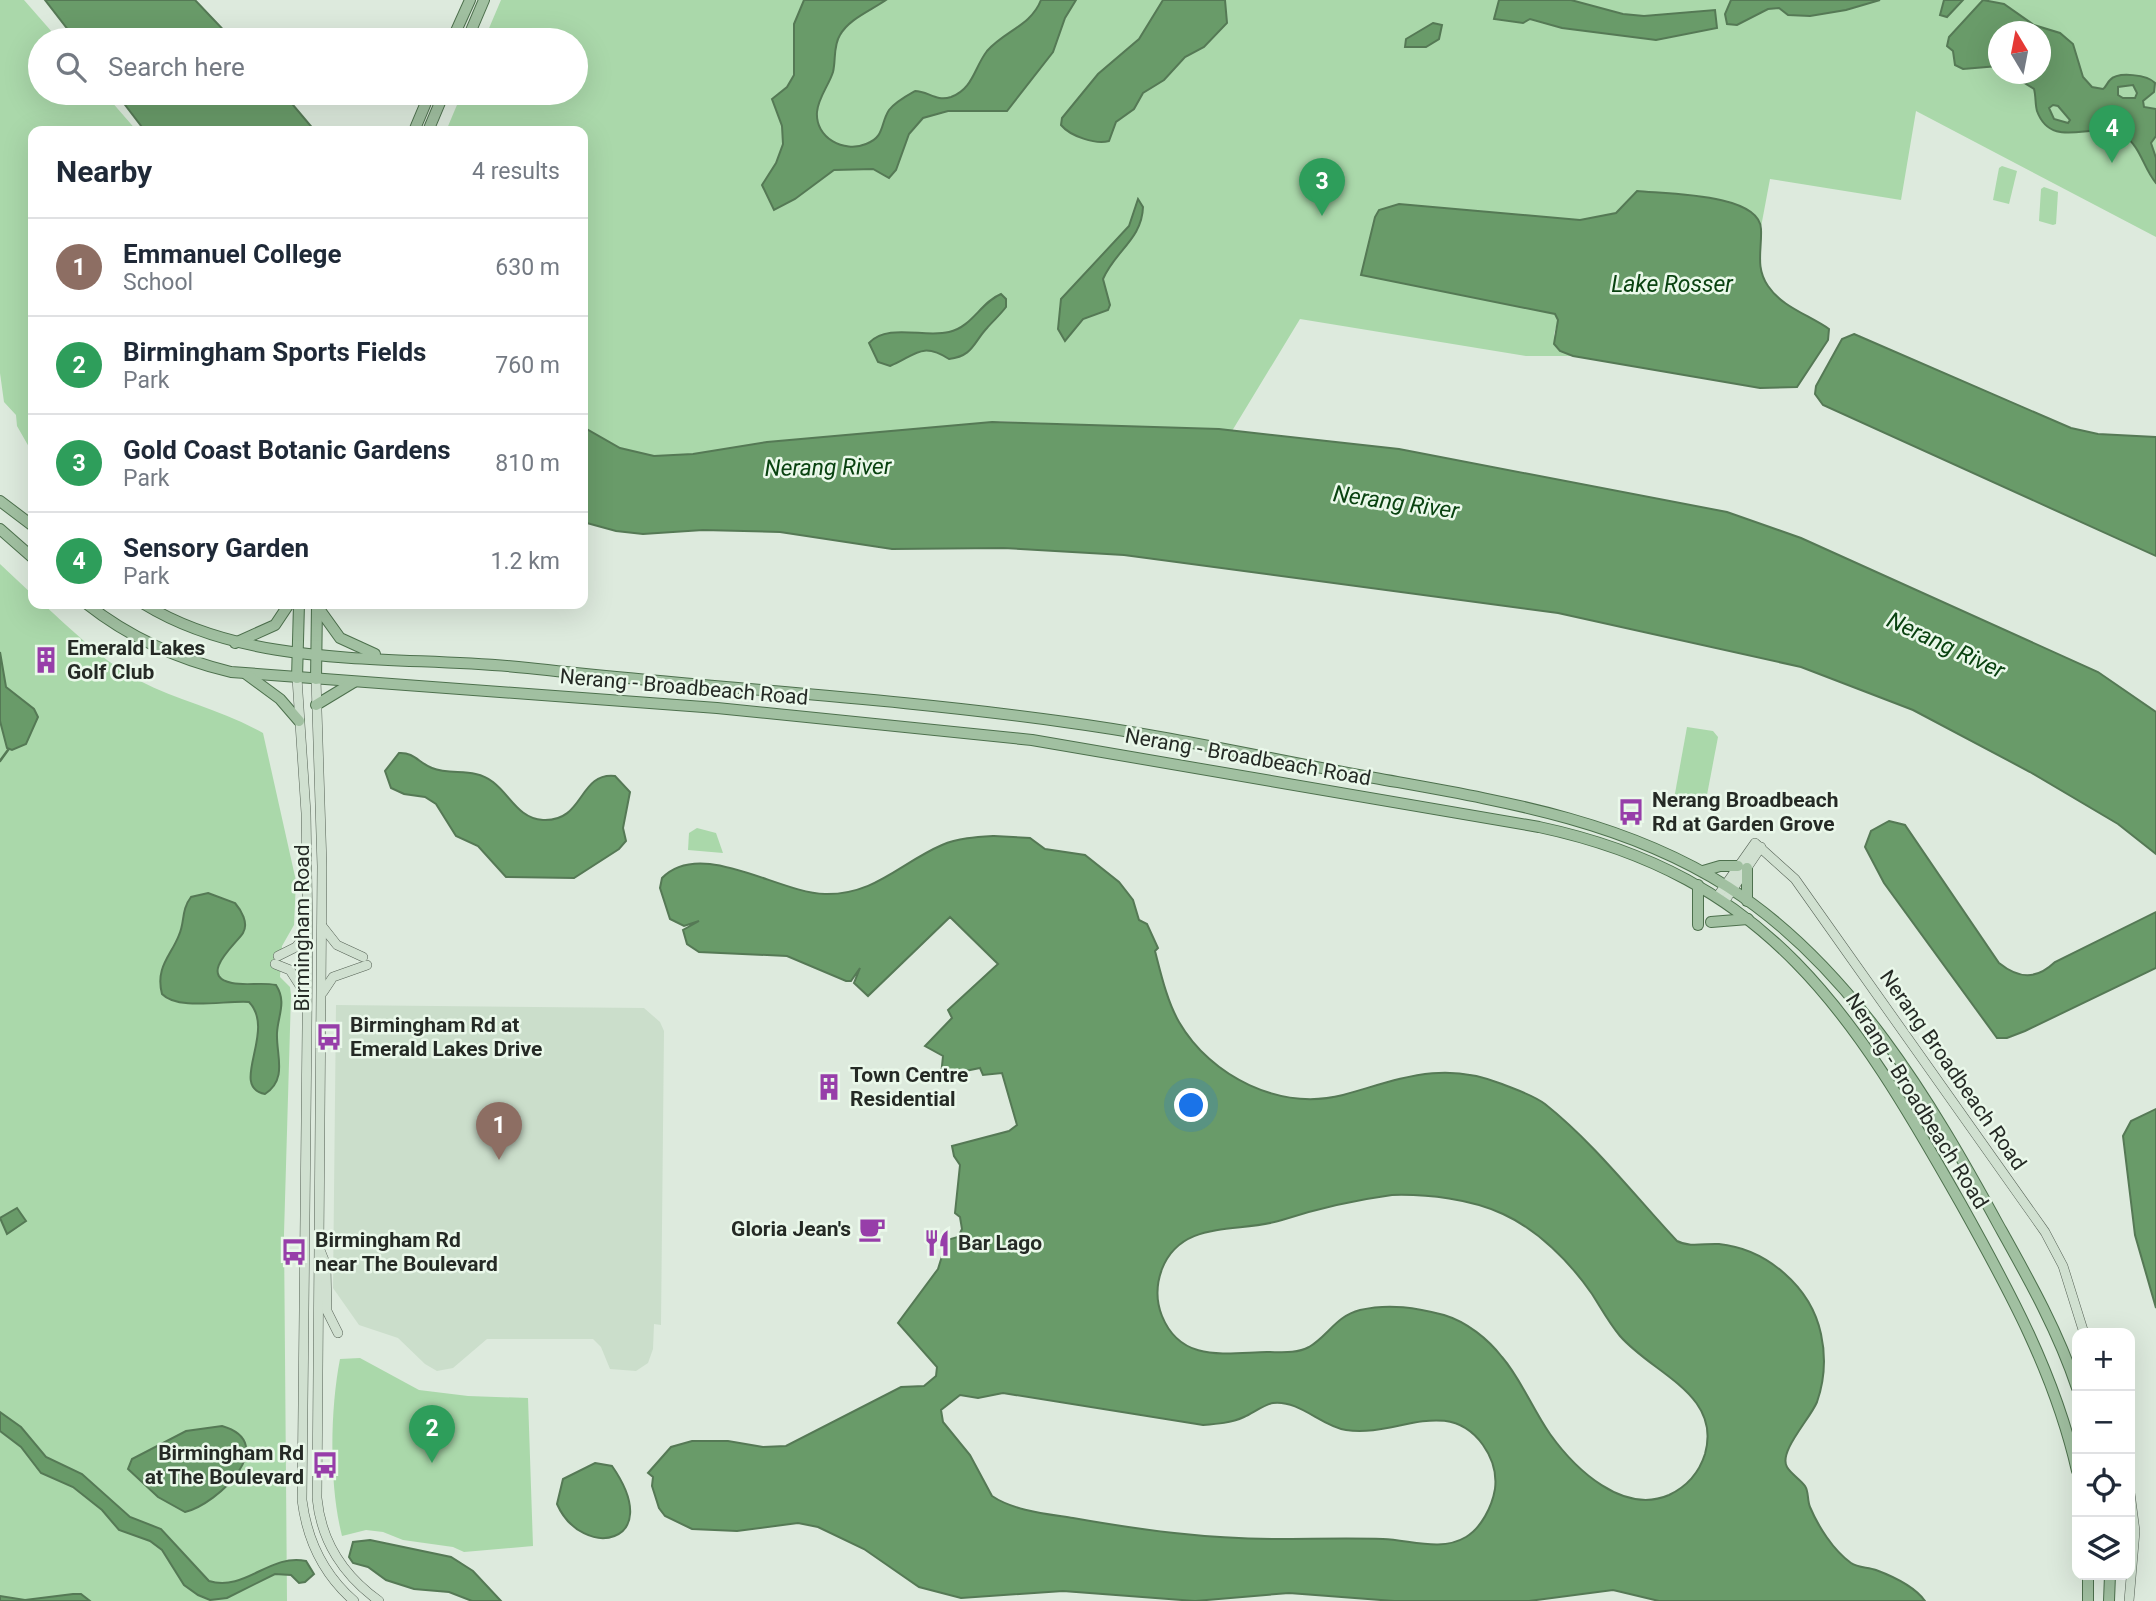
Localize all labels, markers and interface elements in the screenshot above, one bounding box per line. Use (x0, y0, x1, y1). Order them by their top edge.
north arrow (1988, 21, 2051, 84)
search box (28, 28, 588, 105)
icon: search (52, 48, 90, 86)
text: Search here (108, 52, 245, 82)
pin: 4 (2089, 105, 2135, 163)
text: Nearby (56, 154, 152, 189)
text: 4 results (472, 158, 560, 185)
pin: 3 (1299, 158, 1345, 216)
text: Emmanuel College (123, 239, 342, 269)
text: 1 (72, 254, 86, 281)
text: 630 m (495, 254, 560, 281)
text: School (123, 269, 193, 296)
water label: Lake Rosser (1611, 271, 1734, 298)
text: Birmingham Sports Fields (123, 337, 426, 367)
text: 2 (72, 352, 86, 379)
text: 760 m (495, 352, 560, 379)
text: Park (123, 367, 169, 394)
text: Gold Coast Botanic Gardens (123, 435, 451, 465)
text: 3 (72, 450, 86, 477)
text: 810 m (495, 450, 560, 477)
water label: Nerang River (764, 453, 893, 482)
text: Park (123, 465, 169, 492)
water label: Nerang River (1331, 480, 1462, 525)
text: Sensory Garden (123, 533, 309, 563)
text: 4 (72, 548, 86, 575)
text: 1.2 km (491, 548, 560, 575)
text: Park (123, 563, 169, 590)
water label: Nerang River (1883, 606, 2010, 685)
place label: Emerald Lakes Golf Club (67, 636, 205, 684)
building icon: Emerald Lakes Golf Club (31, 645, 61, 675)
street label: Nerang - Broadbeach Road (559, 664, 809, 710)
street label: Nerang - Broadbeach Road (1123, 724, 1373, 790)
place label: Nerang Broadbeach Rd at Garden Grove (1652, 788, 1839, 836)
bus stop icon: Nerang Broadbeach Rd at Garden Grove (1616, 797, 1646, 827)
street label: Birmingham Road (290, 844, 314, 1012)
street label: Nerang Broadbeach Road (1875, 965, 2031, 1175)
street label: Nerang - Broadbeach Road (1841, 989, 1993, 1213)
place label: Birmingham Rd at Emerald Lakes Drive (350, 1013, 542, 1061)
bus stop icon: Birmingham Rd at Emerald Lakes Drive (314, 1022, 344, 1052)
place label: Town Centre Residential (850, 1063, 968, 1111)
building icon: Town Centre Residential (814, 1072, 844, 1102)
your location (1174, 1088, 1208, 1122)
pin: 1 (476, 1102, 522, 1160)
cafe icon: Gloria Jean's (857, 1214, 887, 1244)
place label: Gloria Jean's (731, 1217, 851, 1241)
place label: Birmingham Rd near The Boulevard (315, 1228, 498, 1276)
restaurant icon: Bar Lago (922, 1228, 952, 1258)
place label: Bar Lago (958, 1231, 1042, 1255)
bus stop icon: Birmingham Rd near The Boulevard (279, 1237, 309, 1267)
map controls (2072, 1328, 2135, 1580)
button: + (2072, 1328, 2135, 1391)
button: − (2072, 1391, 2135, 1454)
pin: 2 (409, 1405, 455, 1463)
place label: Birmingham Rd at The Boulevard (145, 1441, 304, 1489)
bus stop icon: Birmingham Rd at The Boulevard (310, 1450, 340, 1480)
button: locate (2072, 1454, 2135, 1517)
button: layers (2072, 1517, 2135, 1580)

